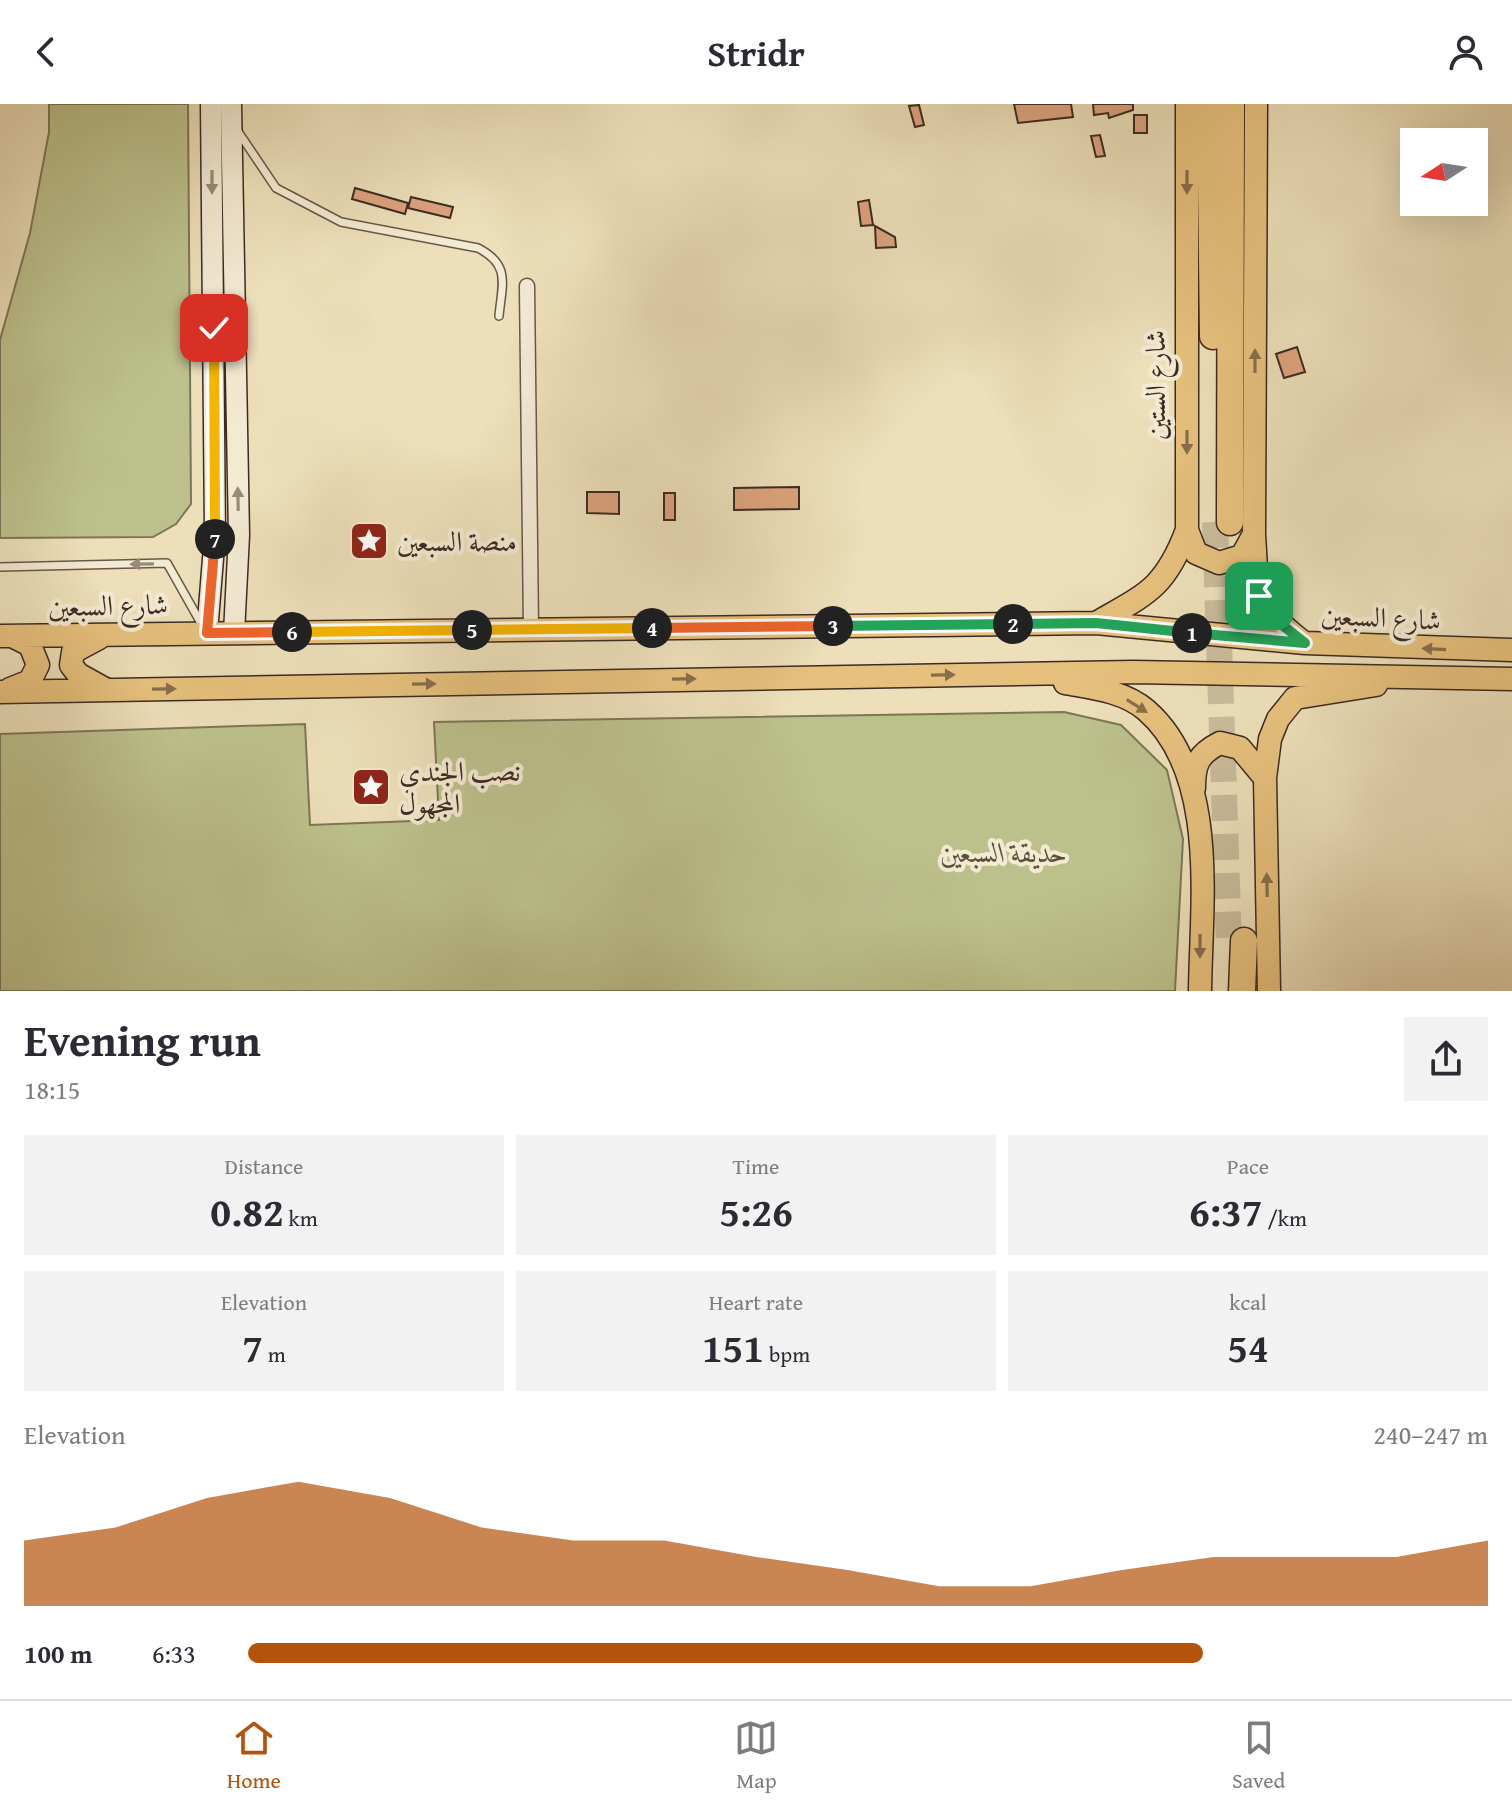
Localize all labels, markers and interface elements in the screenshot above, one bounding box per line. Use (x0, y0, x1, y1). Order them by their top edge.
text: Stridr (707, 26, 805, 79)
icon: back (24, 30, 68, 74)
icon: person (1444, 30, 1488, 74)
north arrow (1400, 128, 1488, 216)
map controls (1400, 128, 1488, 216)
one-way arrow (206, 170, 218, 195)
one-way arrow (1181, 170, 1193, 195)
pin (180, 294, 248, 362)
icon: check (192, 306, 236, 350)
street label: شارع الستين (1134, 330, 1179, 440)
one-way arrow (1249, 348, 1261, 373)
one-way arrow (1181, 430, 1193, 455)
one-way arrow (232, 486, 244, 511)
pin: 7 (195, 519, 235, 559)
place icon: منصة السبعين (348, 520, 390, 562)
place label: منصة السبعين (397, 520, 517, 561)
text: 7 (209, 523, 221, 555)
one-way arrow (129, 557, 154, 570)
pin (1225, 562, 1293, 630)
icon: arrive (1237, 574, 1281, 618)
street label: شارع السبعين (48, 583, 168, 630)
street label: شارع السبعين (1320, 593, 1442, 644)
pin: 2 (993, 604, 1033, 644)
pin: 3 (813, 606, 853, 646)
pin: 4 (632, 608, 672, 648)
text: 2 (1007, 608, 1019, 640)
pin: 5 (452, 610, 492, 650)
text: 3 (827, 610, 839, 642)
pin: 6 (272, 612, 312, 652)
text: 4 (646, 612, 658, 644)
pin: 1 (1172, 613, 1212, 653)
text: 5 (466, 614, 478, 646)
text: 6 (286, 616, 298, 648)
text: 1 (1186, 617, 1198, 649)
one-way arrow (1421, 643, 1446, 656)
one-way arrow (931, 669, 956, 681)
one-way arrow (672, 673, 697, 686)
one-way arrow (412, 678, 437, 690)
one-way arrow (152, 682, 177, 695)
one-way arrow (1126, 699, 1148, 713)
place label: نصب الجندي المجهول (399, 750, 521, 823)
place icon: نصب الجندي المجهول (350, 766, 392, 808)
park label: حديقة السبعين (940, 831, 1068, 872)
one-way arrow (1261, 872, 1274, 897)
one-way arrow (1194, 934, 1207, 959)
text: Evening run (24, 1008, 261, 1072)
button: share (1404, 1017, 1488, 1101)
text: 18:15 (24, 1070, 80, 1109)
text: Distance (225, 1150, 303, 1182)
text: Time (733, 1150, 779, 1182)
text: Pace (1227, 1150, 1269, 1182)
text: 0.82 (210, 1182, 284, 1241)
text: 5:26 (719, 1182, 793, 1241)
text: 6:37 (1189, 1182, 1263, 1241)
text: km (284, 1202, 318, 1234)
text: /km (1263, 1202, 1307, 1234)
text: Elevation (221, 1286, 307, 1318)
text: Heart rate (709, 1286, 803, 1318)
text: kcal (1229, 1286, 1267, 1318)
text: 7 (242, 1318, 263, 1377)
text: 151 (702, 1318, 764, 1377)
text: 54 (1227, 1318, 1269, 1377)
text: m (263, 1338, 286, 1370)
text: bpm (764, 1338, 810, 1370)
text: Elevation (24, 1415, 126, 1454)
text: 240–247 m (1374, 1415, 1488, 1454)
text: 100 m (24, 1634, 92, 1673)
text: 6:33 (152, 1634, 196, 1673)
tab: Home (227, 1716, 281, 1796)
tab: Map (734, 1716, 778, 1796)
tab: Saved (1232, 1716, 1285, 1796)

